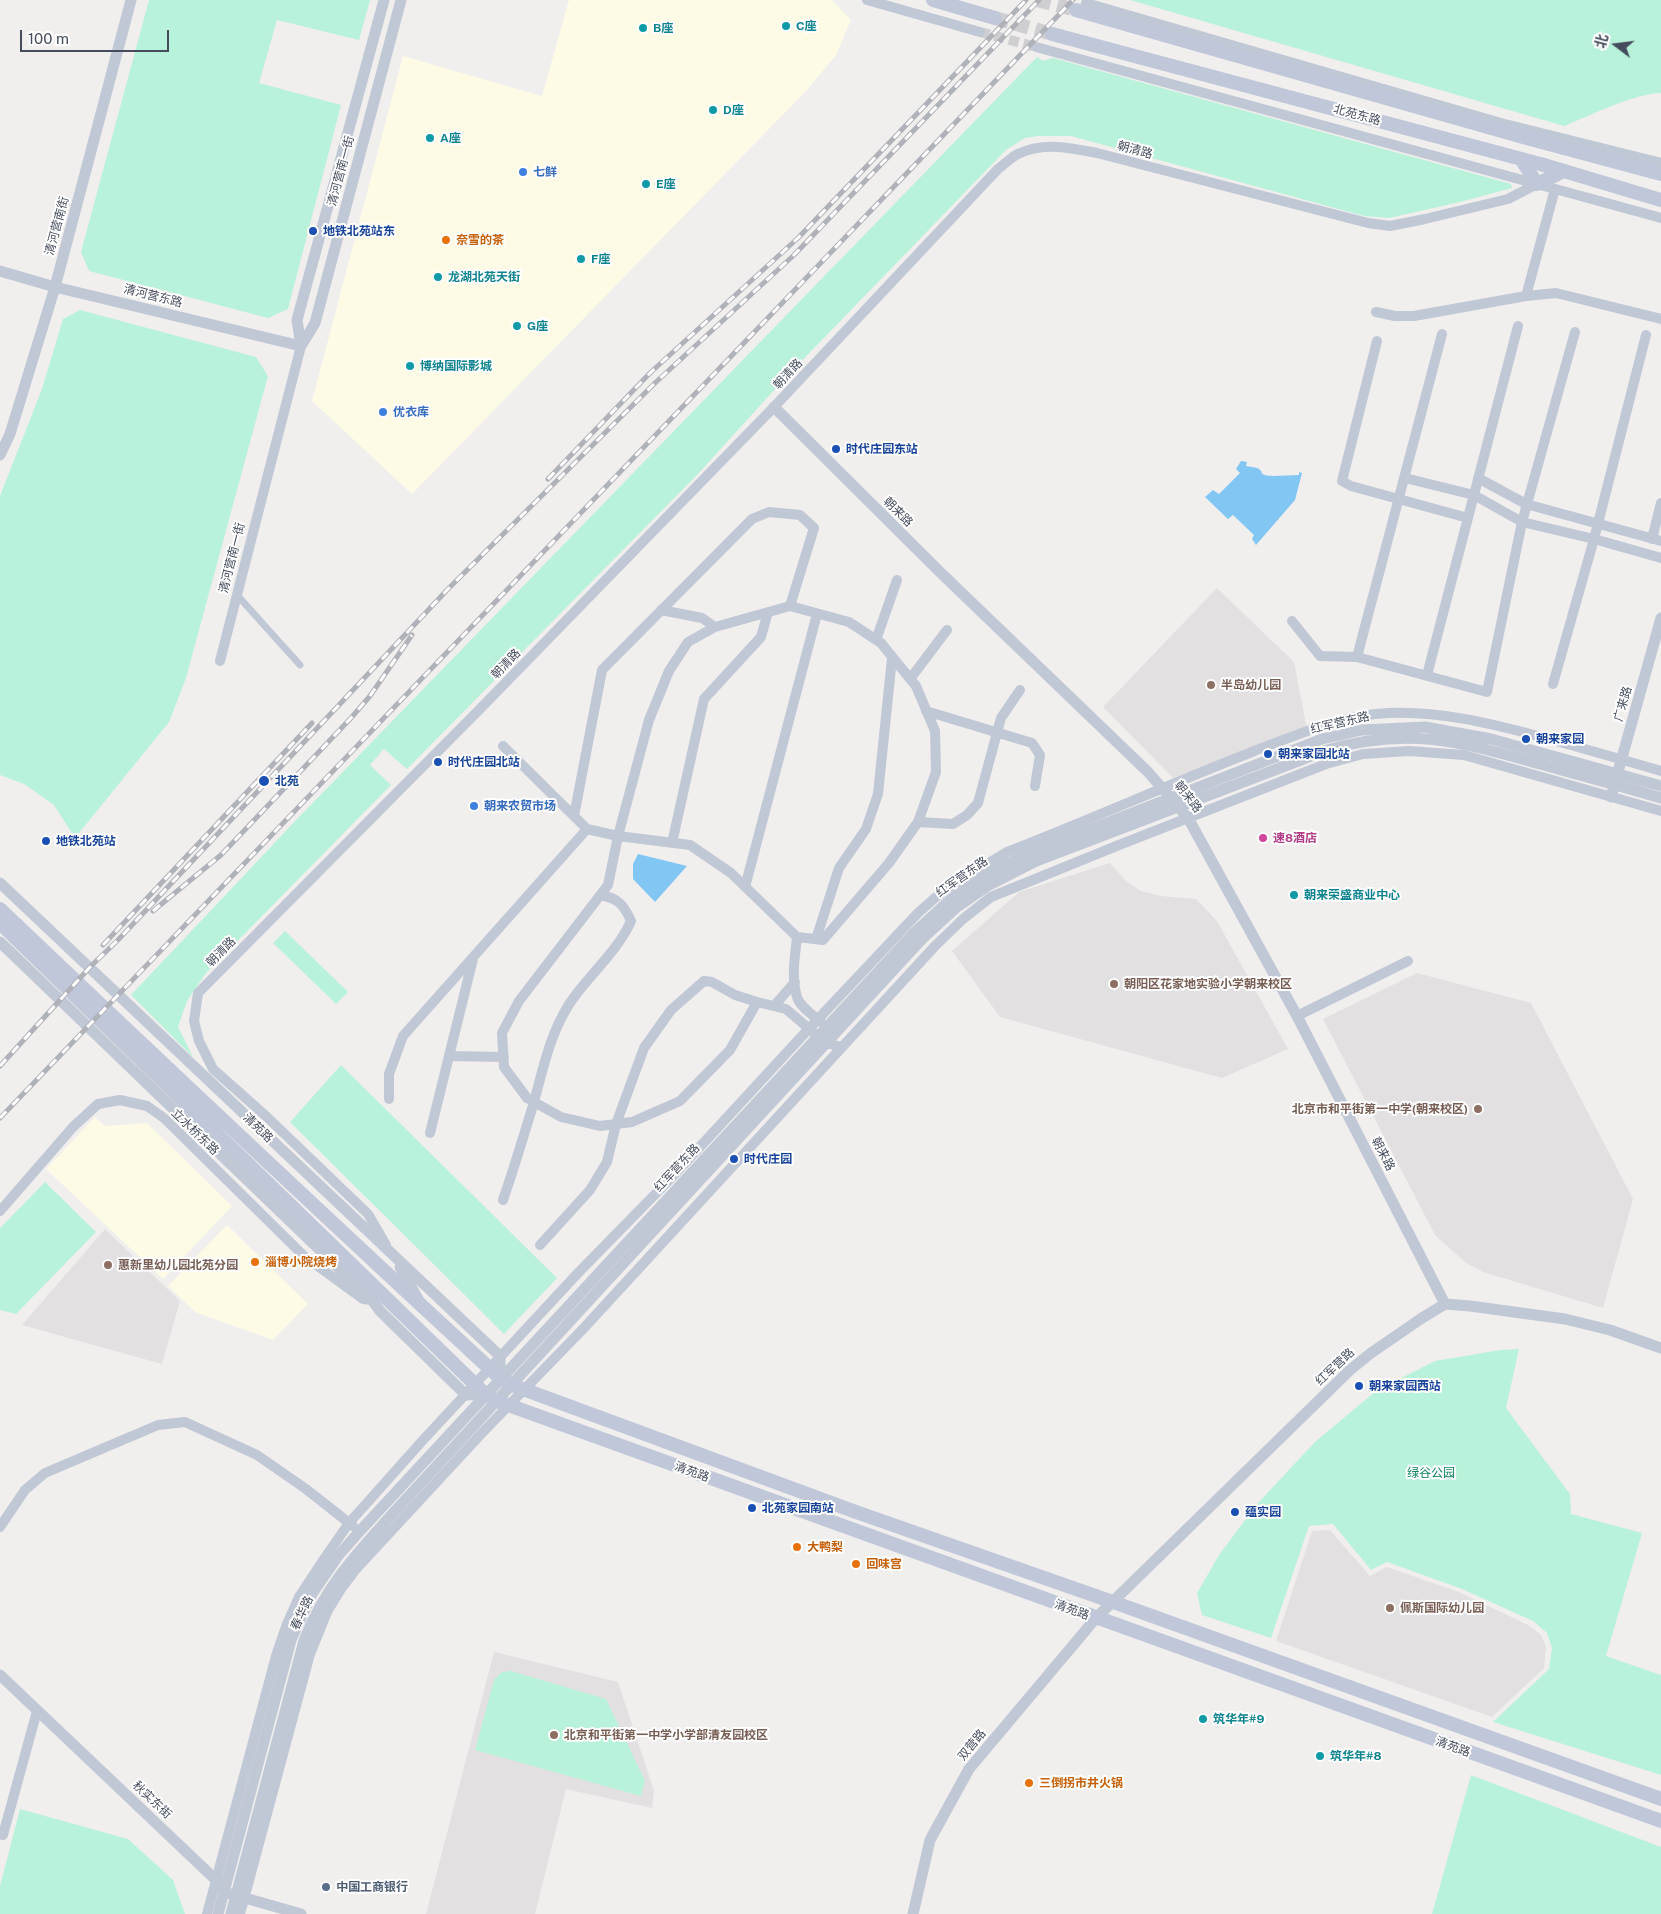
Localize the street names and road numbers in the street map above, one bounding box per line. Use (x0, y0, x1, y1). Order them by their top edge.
street label: 北苑东路 (1332, 102, 1382, 128)
street label: 清河营南一街 (325, 134, 357, 208)
street label: 朝清路 (1116, 138, 1154, 162)
street label: 清河营南街 (42, 195, 72, 257)
street label: 清河营东路 (122, 282, 184, 310)
street label: 朝清路 (770, 356, 806, 392)
street label: 朝来路 (880, 494, 916, 530)
street label: 清河营南一街 (216, 521, 248, 595)
street label: 朝清路 (488, 646, 524, 682)
street label: 广来路 (1611, 685, 1635, 723)
street label: 红军营东路 (1309, 709, 1371, 737)
street label: 朝来路 (1171, 778, 1205, 816)
street label: 红军营东路 (933, 854, 991, 900)
street label: 朝清路 (203, 934, 239, 970)
street label: 立水桥东路 (168, 1106, 222, 1158)
street label: 清苑路 (240, 1110, 276, 1146)
street label: 朝来路 (1368, 1135, 1398, 1173)
street label: 红军营东路 (651, 1141, 703, 1195)
street label: 红军营路 (1313, 1345, 1357, 1389)
street label: 清苑路 (673, 1459, 711, 1485)
street label: 春华路 (288, 1594, 316, 1632)
street label: 清苑路 (1053, 1597, 1091, 1623)
street label: 双营路 (955, 1726, 989, 1764)
street label: 清苑路 (1434, 1734, 1472, 1760)
street label: 秋实东街 (130, 1778, 174, 1822)

